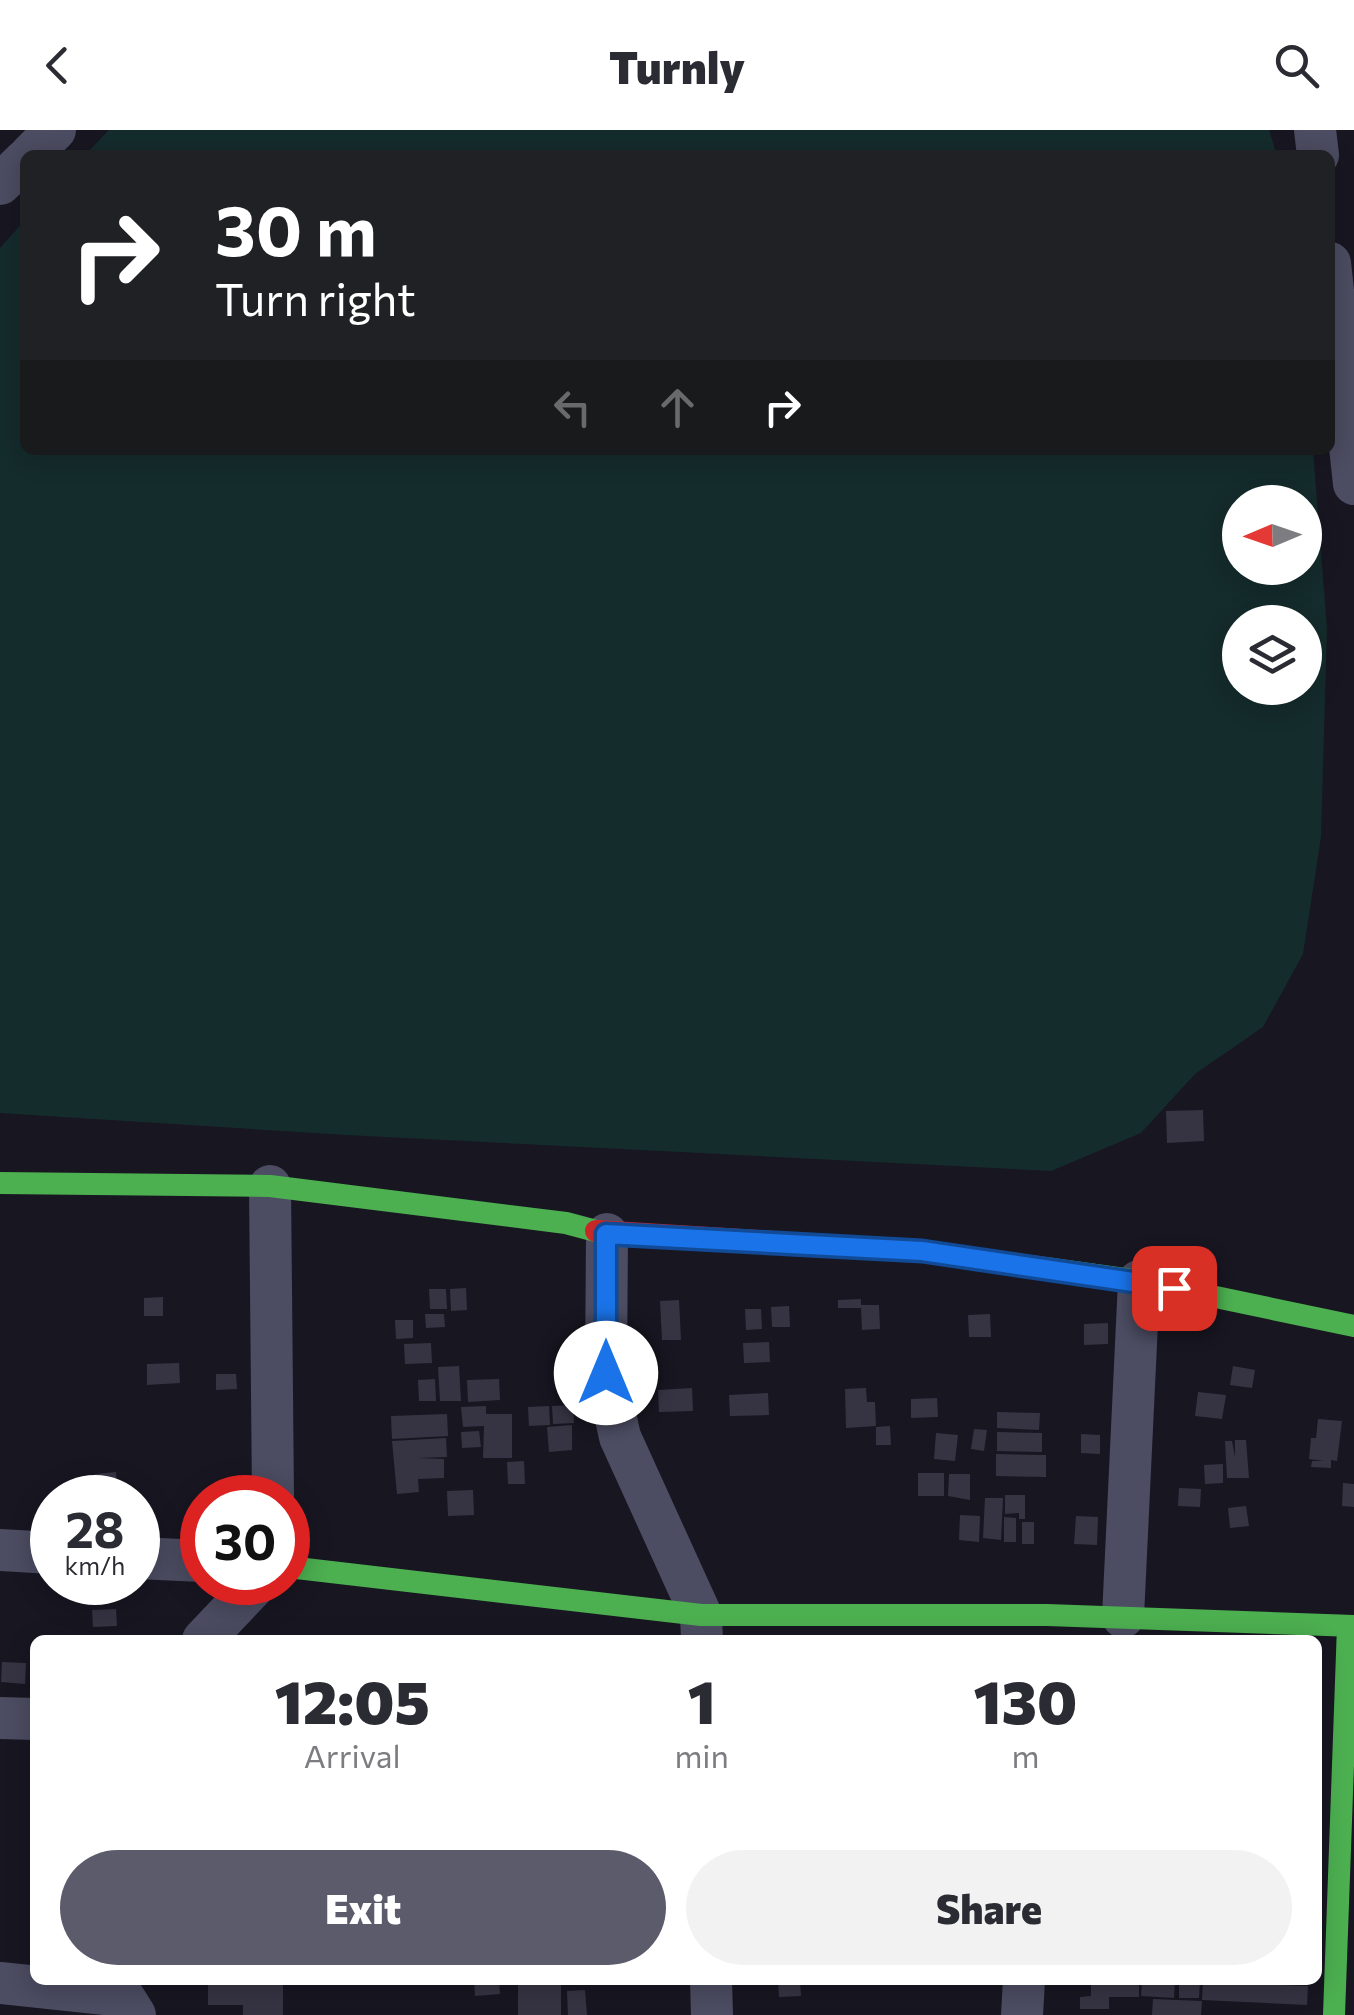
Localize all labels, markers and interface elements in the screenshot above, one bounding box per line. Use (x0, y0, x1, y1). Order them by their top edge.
icon: back (30, 38, 85, 93)
text: Turnly (609, 38, 745, 93)
icon: search (1269, 38, 1324, 93)
text: 30 m (215, 185, 377, 270)
icon: right (50, 190, 180, 320)
text: Turn right (215, 270, 416, 325)
icon: left (545, 380, 600, 435)
icon: ahead (650, 380, 705, 435)
icon: right (755, 380, 810, 435)
north arrow (1222, 485, 1322, 585)
map controls (1222, 485, 1322, 705)
button: layers (1222, 605, 1322, 705)
pin (1132, 1246, 1217, 1331)
icon: arrive (1147, 1261, 1202, 1316)
position arrow (554, 1321, 658, 1425)
speed limit sign: 30 (180, 1475, 310, 1605)
text: 28 (65, 1497, 125, 1558)
text: km/h (65, 1550, 125, 1580)
text: 12:05 (275, 1663, 430, 1736)
text: 1 (688, 1663, 716, 1736)
text: 130 (974, 1663, 1077, 1736)
text: Arrival (304, 1735, 401, 1775)
text: min (674, 1735, 729, 1775)
text: m (1011, 1735, 1039, 1775)
button: Exit (60, 1850, 666, 1965)
button: Share (686, 1850, 1292, 1965)

